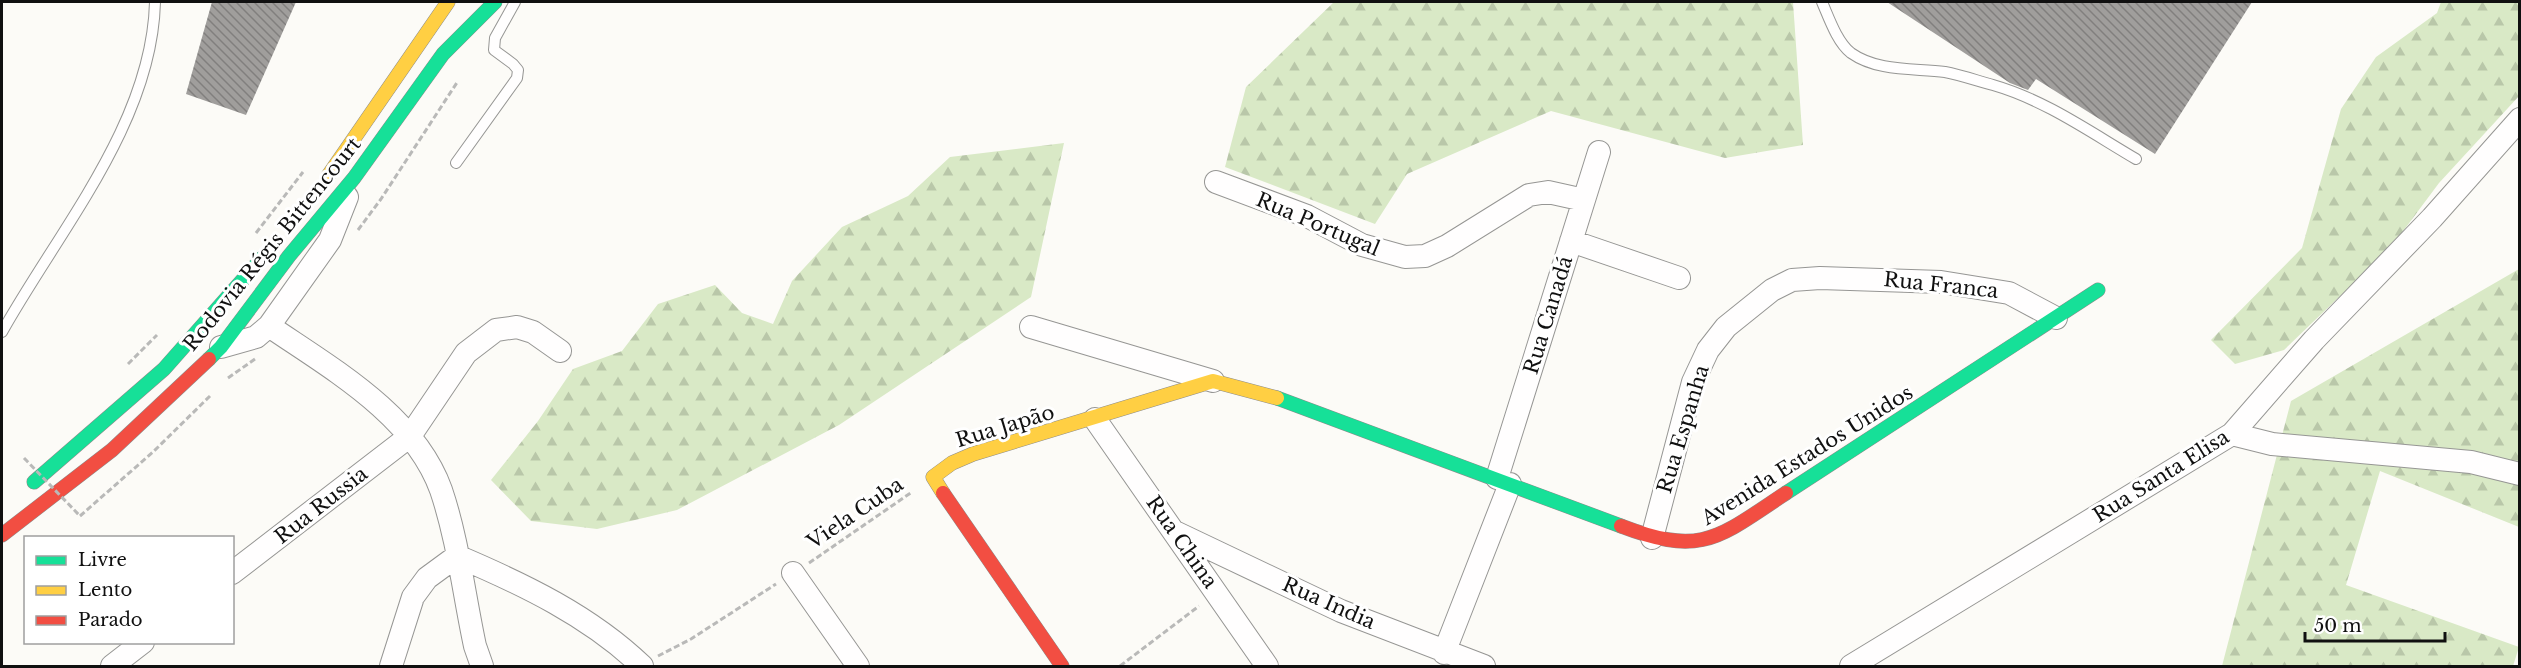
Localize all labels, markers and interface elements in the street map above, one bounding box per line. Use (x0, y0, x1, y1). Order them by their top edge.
street label: Rodovia Régis Bittencourt (178, 132, 366, 356)
street label: Rua Portugal (1253, 187, 1383, 261)
street label: Rua Canadá (1519, 252, 1578, 377)
street label: Rua Franca (1882, 267, 2000, 303)
street label: Rua Espanha (1652, 361, 1714, 496)
street label: Avenida Estados Unidos (1696, 380, 1917, 531)
street label: Rua Japão (953, 400, 1057, 452)
street label: Rua Santa Elisa (2089, 424, 2234, 527)
street label: Rua Russia (270, 461, 373, 549)
street label: Viela Cuba (802, 472, 908, 554)
street label: Rua China (1141, 491, 1223, 594)
legend (24, 536, 234, 644)
text: Livre (78, 549, 127, 571)
street label: Rua India (1279, 572, 1380, 635)
text: Lento (78, 579, 132, 601)
scale bar (2305, 605, 2444, 643)
text: Parado (78, 609, 143, 631)
text: 50 m (2314, 615, 2362, 637)

